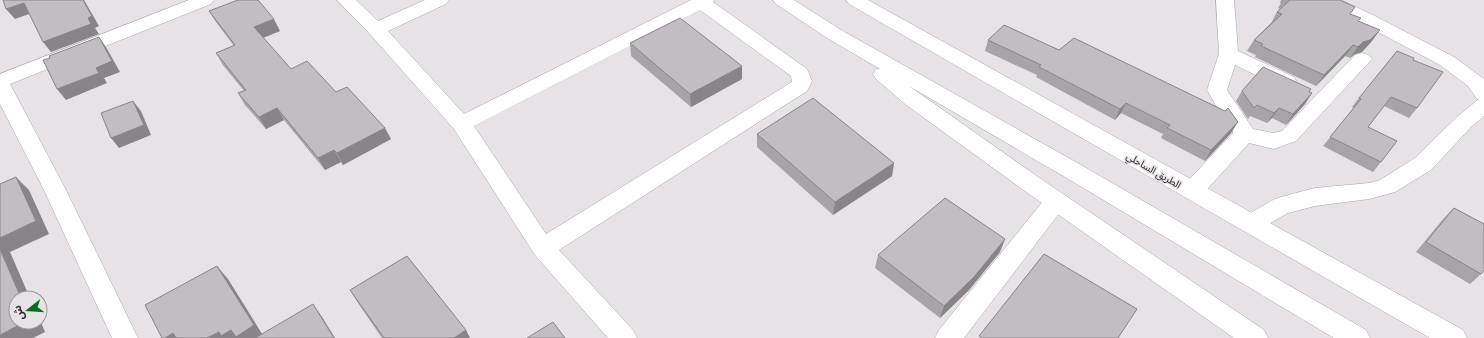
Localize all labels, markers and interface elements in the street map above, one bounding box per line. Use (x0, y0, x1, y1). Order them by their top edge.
street label: الطريق الساحلي (1123, 149, 1184, 193)
north arrow (8, 290, 48, 330)
text: ش (10, 303, 28, 322)

